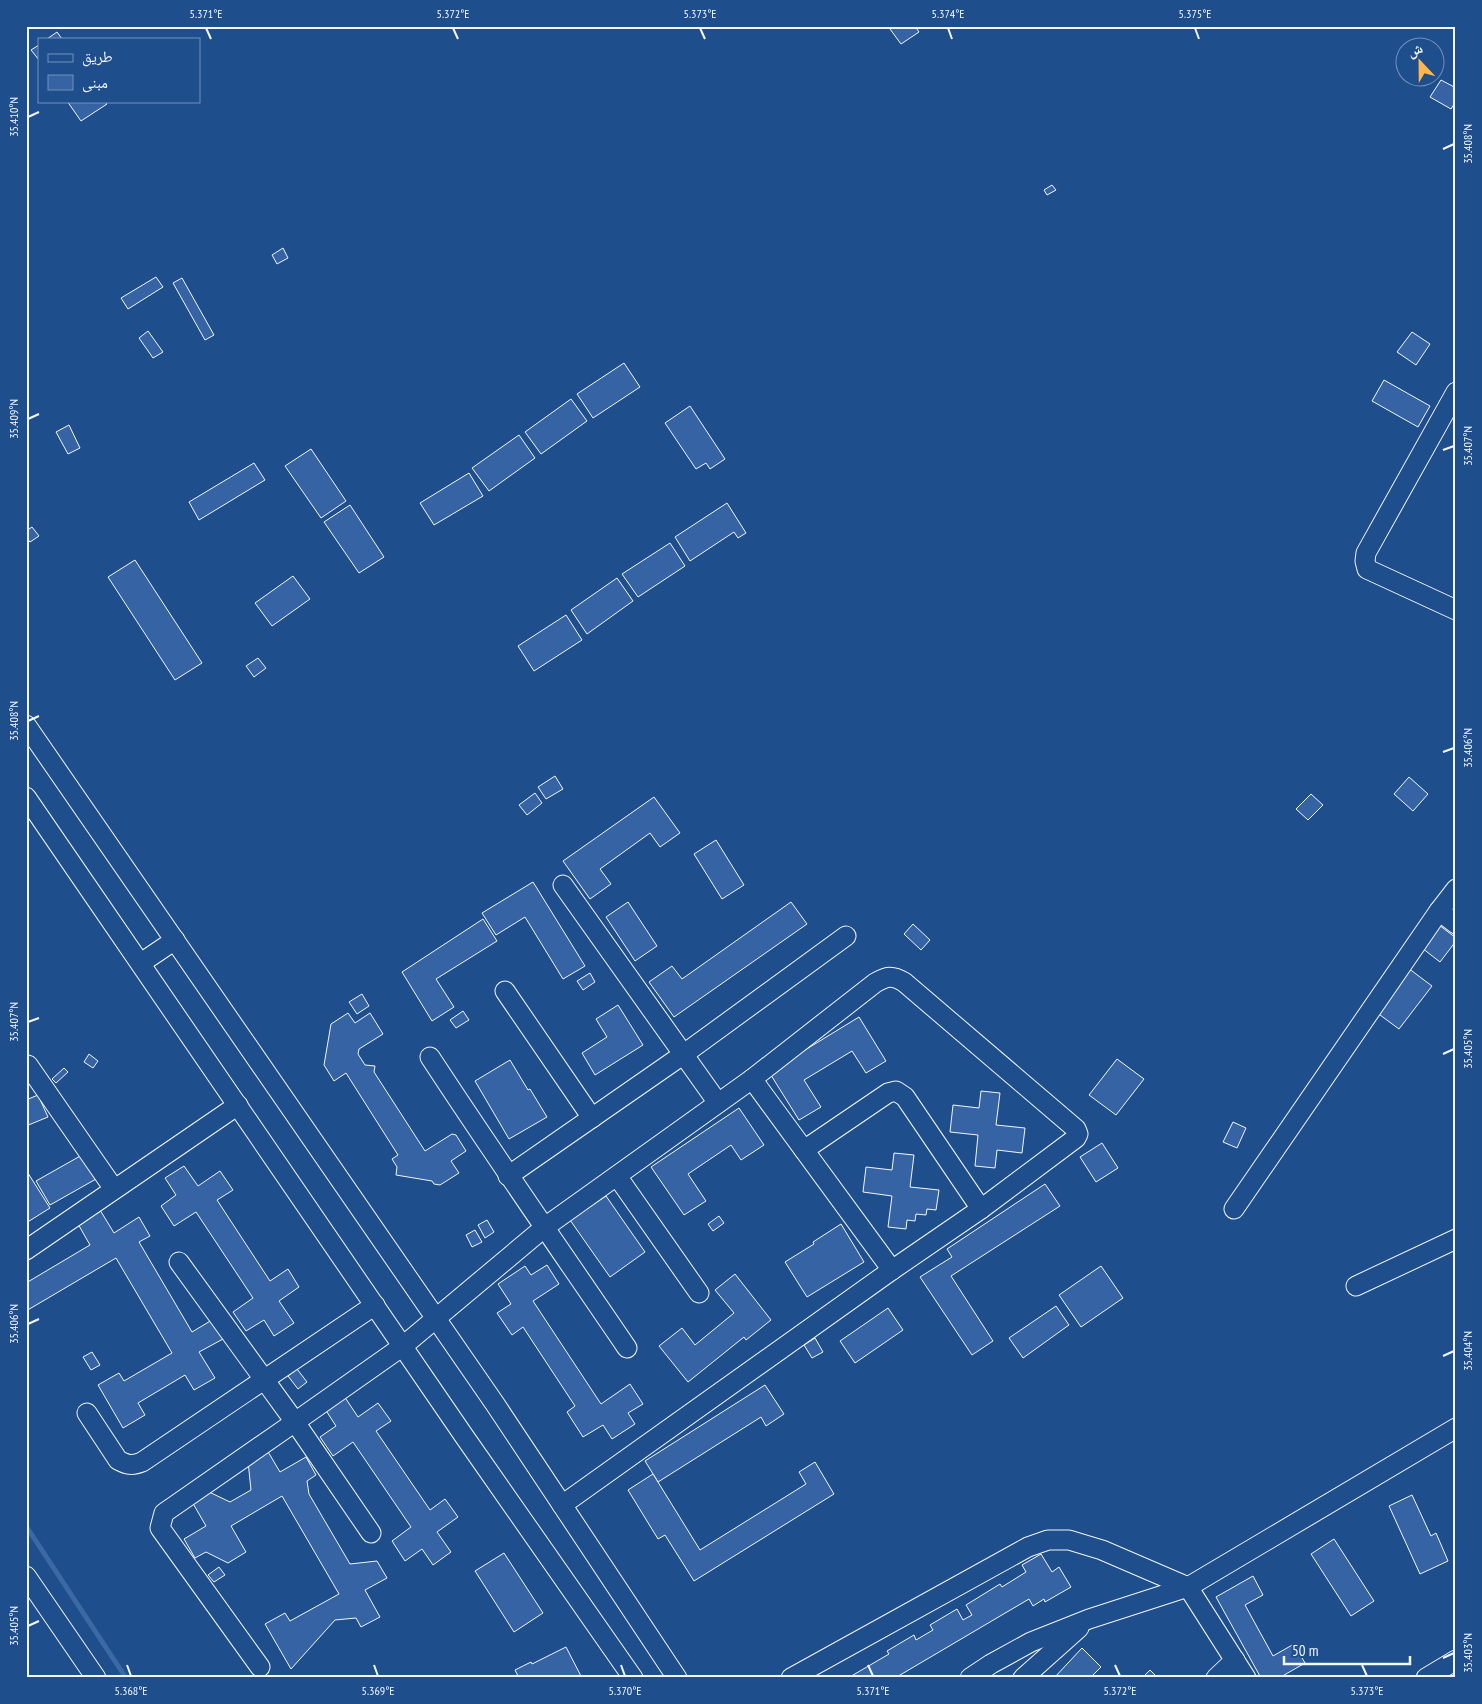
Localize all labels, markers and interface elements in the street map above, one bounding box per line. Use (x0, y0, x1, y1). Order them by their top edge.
text: 5.371°E (190, 6, 223, 21)
text: 5.372°E (437, 6, 470, 21)
text: 5.373°E (684, 6, 717, 21)
text: 5.374°E (932, 6, 965, 21)
text: 5.375°E (1179, 6, 1212, 21)
legend (38, 38, 200, 102)
north arrow (1394, 38, 1444, 88)
text: ش (1405, 39, 1426, 61)
text: طريق (82, 47, 113, 67)
text: مبنى (82, 73, 108, 93)
text: 35.410°N (6, 97, 21, 137)
text: 35.408°N (1460, 124, 1475, 164)
text: 35.409°N (6, 399, 21, 439)
text: 35.407°N (1460, 426, 1475, 466)
text: 35.408°N (6, 701, 21, 741)
text: 35.406°N (1460, 728, 1475, 768)
text: 35.407°N (6, 1002, 21, 1042)
text: 35.405°N (1460, 1029, 1475, 1069)
text: 35.406°N (6, 1304, 21, 1344)
text: 35.404°N (1460, 1331, 1475, 1371)
text: 35.405°N (6, 1606, 21, 1646)
text: 35.403°N (1460, 1633, 1475, 1673)
scale bar (1284, 1634, 1411, 1666)
text: 50 m (1292, 1641, 1318, 1660)
text: 5.368°E (115, 1683, 148, 1698)
text: 5.369°E (362, 1683, 395, 1698)
text: 5.370°E (609, 1683, 642, 1698)
text: 5.371°E (857, 1683, 890, 1698)
text: 5.372°E (1104, 1683, 1137, 1698)
text: 5.373°E (1351, 1683, 1384, 1698)

